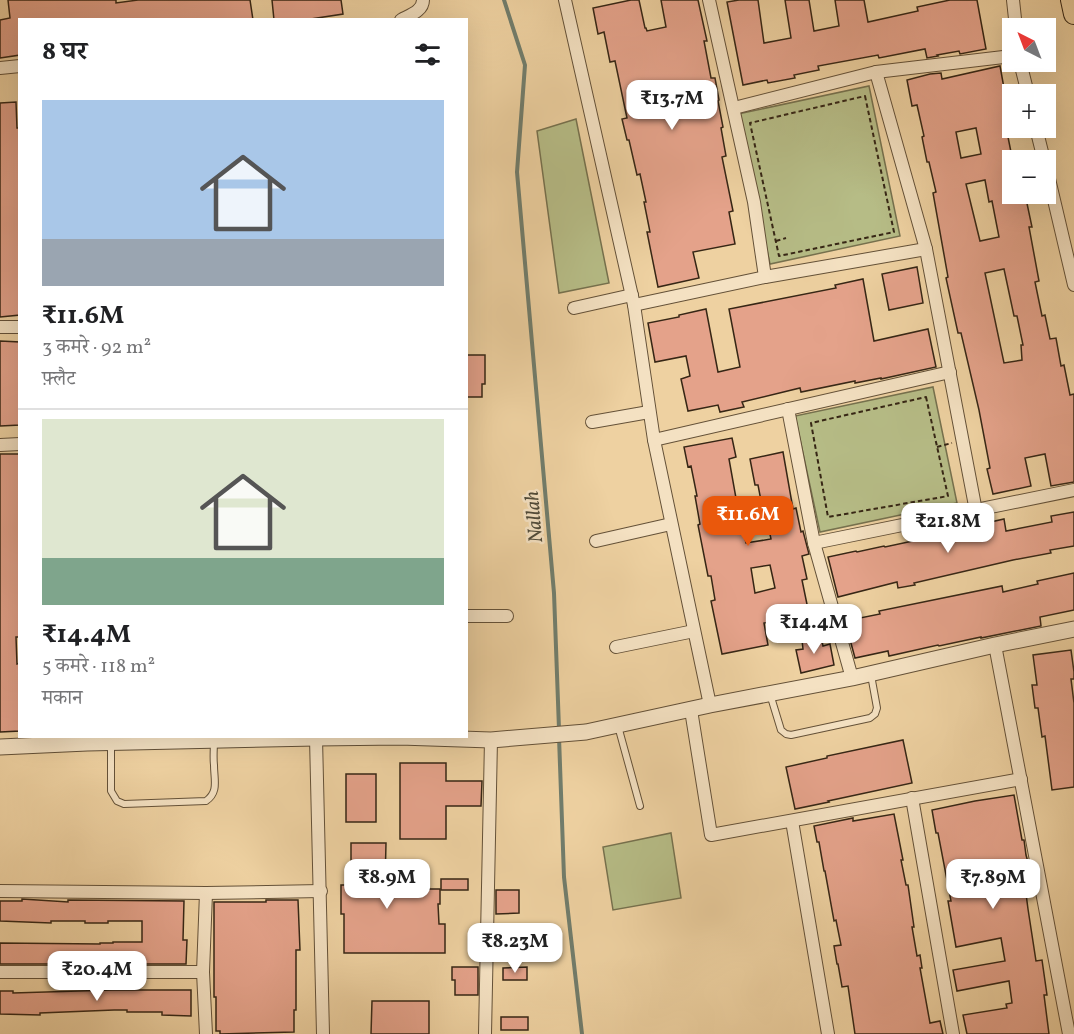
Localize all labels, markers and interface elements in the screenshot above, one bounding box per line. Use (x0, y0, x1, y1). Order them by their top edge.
north arrow (1002, 18, 1056, 72)
map controls (1002, 18, 1056, 204)
text: 8 घर (42, 34, 87, 70)
icon: filters (411, 38, 444, 71)
pin: ₹13.7M (623, 80, 721, 131)
button: + (1002, 84, 1056, 138)
text: ₹13.7M (640, 85, 704, 113)
icon: home (189, 139, 297, 247)
button: − (1002, 150, 1056, 204)
text: ₹11.6M (42, 298, 124, 334)
text: 3 कमरे · 92 m² (42, 334, 151, 362)
text: फ़्लैट (42, 366, 75, 394)
icon: home (189, 458, 297, 566)
water label: Nallah (519, 490, 551, 544)
pin: ₹11.6M (699, 496, 797, 547)
text: ₹11.6M (716, 501, 780, 529)
pin: ₹21.8M (899, 503, 997, 554)
text: ₹21.8M (915, 508, 981, 536)
pin: ₹14.4M (765, 604, 863, 655)
text: ₹14.4M (780, 609, 848, 637)
text: ₹14.4M (42, 617, 131, 653)
text: 5 कमरे · 118 m² (42, 653, 155, 681)
text: मकान (42, 685, 83, 713)
pin: ₹8.9M (345, 859, 429, 910)
pin: ₹7.89M (944, 859, 1042, 910)
text: ₹8.9M (358, 864, 416, 892)
text: ₹7.89M (960, 864, 1026, 892)
pin: ₹8.23M (466, 923, 564, 974)
text: ₹8.23M (482, 928, 549, 956)
pin: ₹20.4M (48, 951, 146, 1002)
text: ₹20.4M (62, 956, 132, 984)

